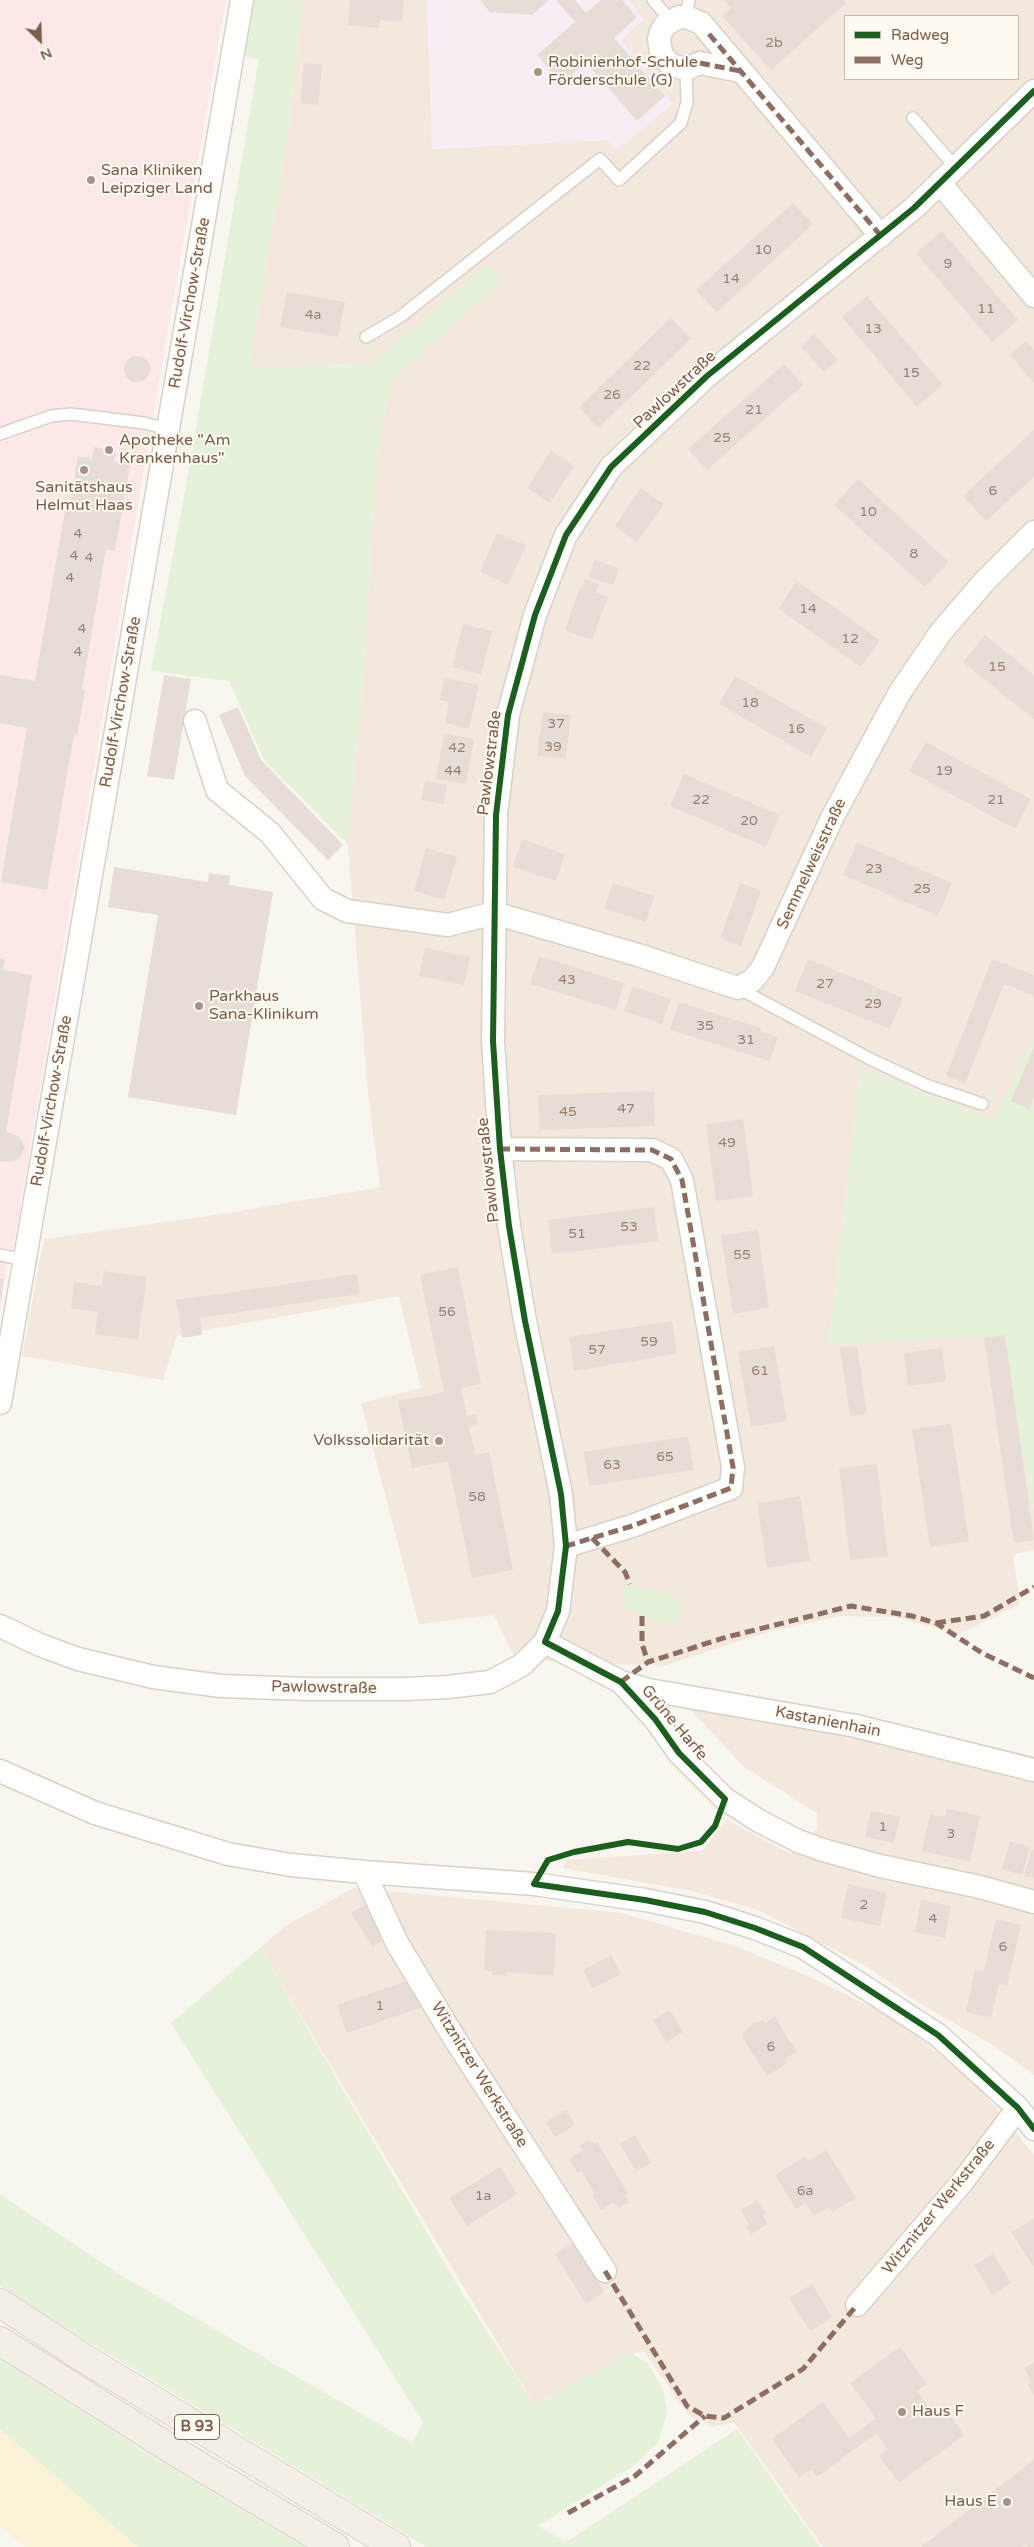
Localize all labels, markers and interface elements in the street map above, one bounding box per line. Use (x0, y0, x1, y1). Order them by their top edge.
north arrow (15, 15, 65, 65)
legend (844, 15, 1019, 80)
text: Radweg (891, 26, 949, 44)
house number: 2b (765, 35, 783, 51)
text: N (38, 44, 55, 64)
text: Weg (891, 51, 923, 69)
place label: Robinienhof-Schule Förderschule (G) (548, 53, 698, 91)
marker: Robinienhof-Schule Förderschule (G) (532, 66, 544, 78)
place label: Sana Kliniken Leipziger Land (101, 161, 213, 199)
marker: Sana Kliniken Leipziger Land (85, 174, 97, 186)
street label: Rudolf-Virchow-Straße (165, 216, 215, 390)
house number: 10 (754, 242, 772, 258)
house number: 9 (944, 256, 952, 272)
house number: 14 (722, 271, 740, 287)
house number: 11 (977, 301, 995, 317)
house number: 4a (305, 307, 321, 323)
house number: 13 (864, 321, 882, 337)
street label: Pawlowstraße (630, 347, 720, 433)
house number: 22 (633, 358, 651, 374)
house number: 15 (902, 365, 920, 381)
house number: 26 (603, 387, 621, 403)
house number: 21 (745, 402, 763, 418)
house number: 25 (713, 430, 731, 446)
place label: Apotheke "Am Krankenhaus" (119, 431, 230, 469)
marker: Apotheke "Am Krankenhaus" (103, 444, 115, 456)
marker: Sanitätshaus Helmut Haas (78, 464, 90, 476)
place label: Sanitätshaus Helmut Haas (35, 478, 133, 516)
house number: 6 (989, 483, 997, 499)
house number: 10 (859, 504, 877, 520)
house number: 4 (74, 526, 82, 542)
house number: 8 (910, 546, 918, 562)
house number: 4 (70, 548, 78, 564)
house number: 4 (85, 550, 93, 566)
house number: 4 (66, 570, 74, 586)
house number: 14 (799, 601, 817, 617)
street label: Rudolf-Virchow-Straße (96, 615, 146, 789)
house number: 4 (78, 621, 86, 637)
house number: 12 (841, 631, 859, 647)
house number: 4 (74, 644, 82, 660)
house number: 15 (988, 659, 1006, 675)
house number: 18 (741, 695, 759, 711)
street label: Pawlowstraße (474, 709, 506, 817)
house number: 37 (547, 716, 565, 732)
house number: 16 (787, 721, 805, 737)
house number: 39 (544, 739, 562, 755)
house number: 42 (448, 740, 466, 756)
house number: 44 (444, 763, 462, 779)
house number: 19 (935, 763, 953, 779)
house number: 22 (692, 792, 710, 808)
house number: 21 (987, 792, 1005, 808)
street label: Semmelweisstraße (773, 795, 851, 933)
house number: 20 (740, 813, 758, 829)
house number: 23 (865, 861, 883, 877)
house number: 25 (913, 881, 931, 897)
house number: 43 (558, 972, 576, 988)
house number: 27 (816, 976, 834, 992)
place label: Parkhaus Sana-Klinikum (209, 987, 319, 1025)
house number: 29 (864, 996, 882, 1012)
marker: Parkhaus Sana-Klinikum (193, 1000, 205, 1012)
street label: Rudolf-Virchow-Straße (27, 1014, 77, 1188)
house number: 35 (696, 1018, 714, 1034)
house number: 31 (737, 1032, 755, 1048)
house number: 47 (617, 1101, 635, 1117)
house number: 45 (559, 1104, 577, 1120)
street label: Pawlowstraße (474, 1116, 504, 1224)
house number: 49 (718, 1135, 736, 1151)
house number: 53 (620, 1219, 638, 1235)
house number: 51 (568, 1226, 586, 1242)
house number: 55 (733, 1247, 751, 1263)
house number: 56 (438, 1304, 456, 1320)
house number: 59 (640, 1334, 658, 1350)
house number: 57 (588, 1342, 606, 1358)
house number: 61 (751, 1363, 769, 1379)
place label: Volkssolidarität (313, 1431, 429, 1451)
marker: Volkssolidarität (433, 1435, 445, 1447)
house number: 65 (656, 1449, 674, 1465)
house number: 63 (603, 1457, 621, 1473)
house number: 58 (468, 1489, 486, 1505)
street label: Pawlowstraße (271, 1677, 377, 1699)
street label: Grüne Harfe (637, 1681, 711, 1765)
street label: Kastanienhain (773, 1702, 883, 1742)
house number: 1 (879, 1819, 887, 1835)
house number: 3 (947, 1826, 955, 1842)
house number: 2 (860, 1897, 868, 1913)
house number: 4 (929, 1911, 937, 1927)
house number: 6 (999, 1939, 1007, 1955)
house number: 1 (376, 1998, 384, 2014)
street label: Witznitzer Werkstraße (426, 1999, 532, 2151)
house number: 6 (767, 2039, 775, 2055)
street label: Witznitzer Werkstraße (879, 2136, 999, 2278)
house number: 6a (797, 2183, 813, 2199)
house number: 1a (475, 2188, 491, 2204)
place label: Haus F (912, 2402, 964, 2422)
marker: Haus F (896, 2406, 908, 2418)
road number: B 93 (174, 2414, 220, 2440)
place label: Haus E (944, 2492, 997, 2512)
marker: Haus E (1001, 2496, 1013, 2508)

